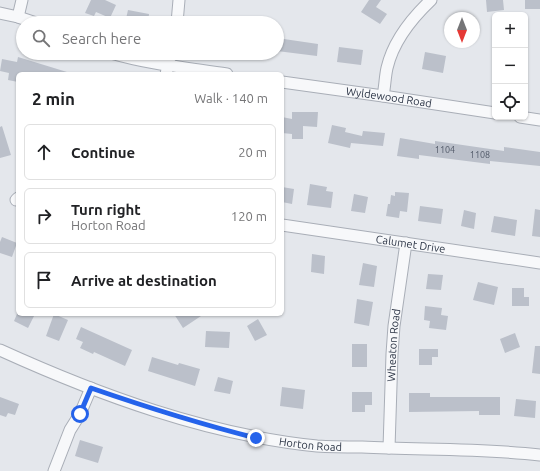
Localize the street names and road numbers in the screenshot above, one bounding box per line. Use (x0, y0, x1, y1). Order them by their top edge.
street label: Wyldewood Road (345, 85, 433, 109)
street label: Calumet Drive (375, 233, 446, 255)
street label: Wheaton Road (385, 308, 402, 382)
street label: Horton Road (278, 435, 342, 453)

